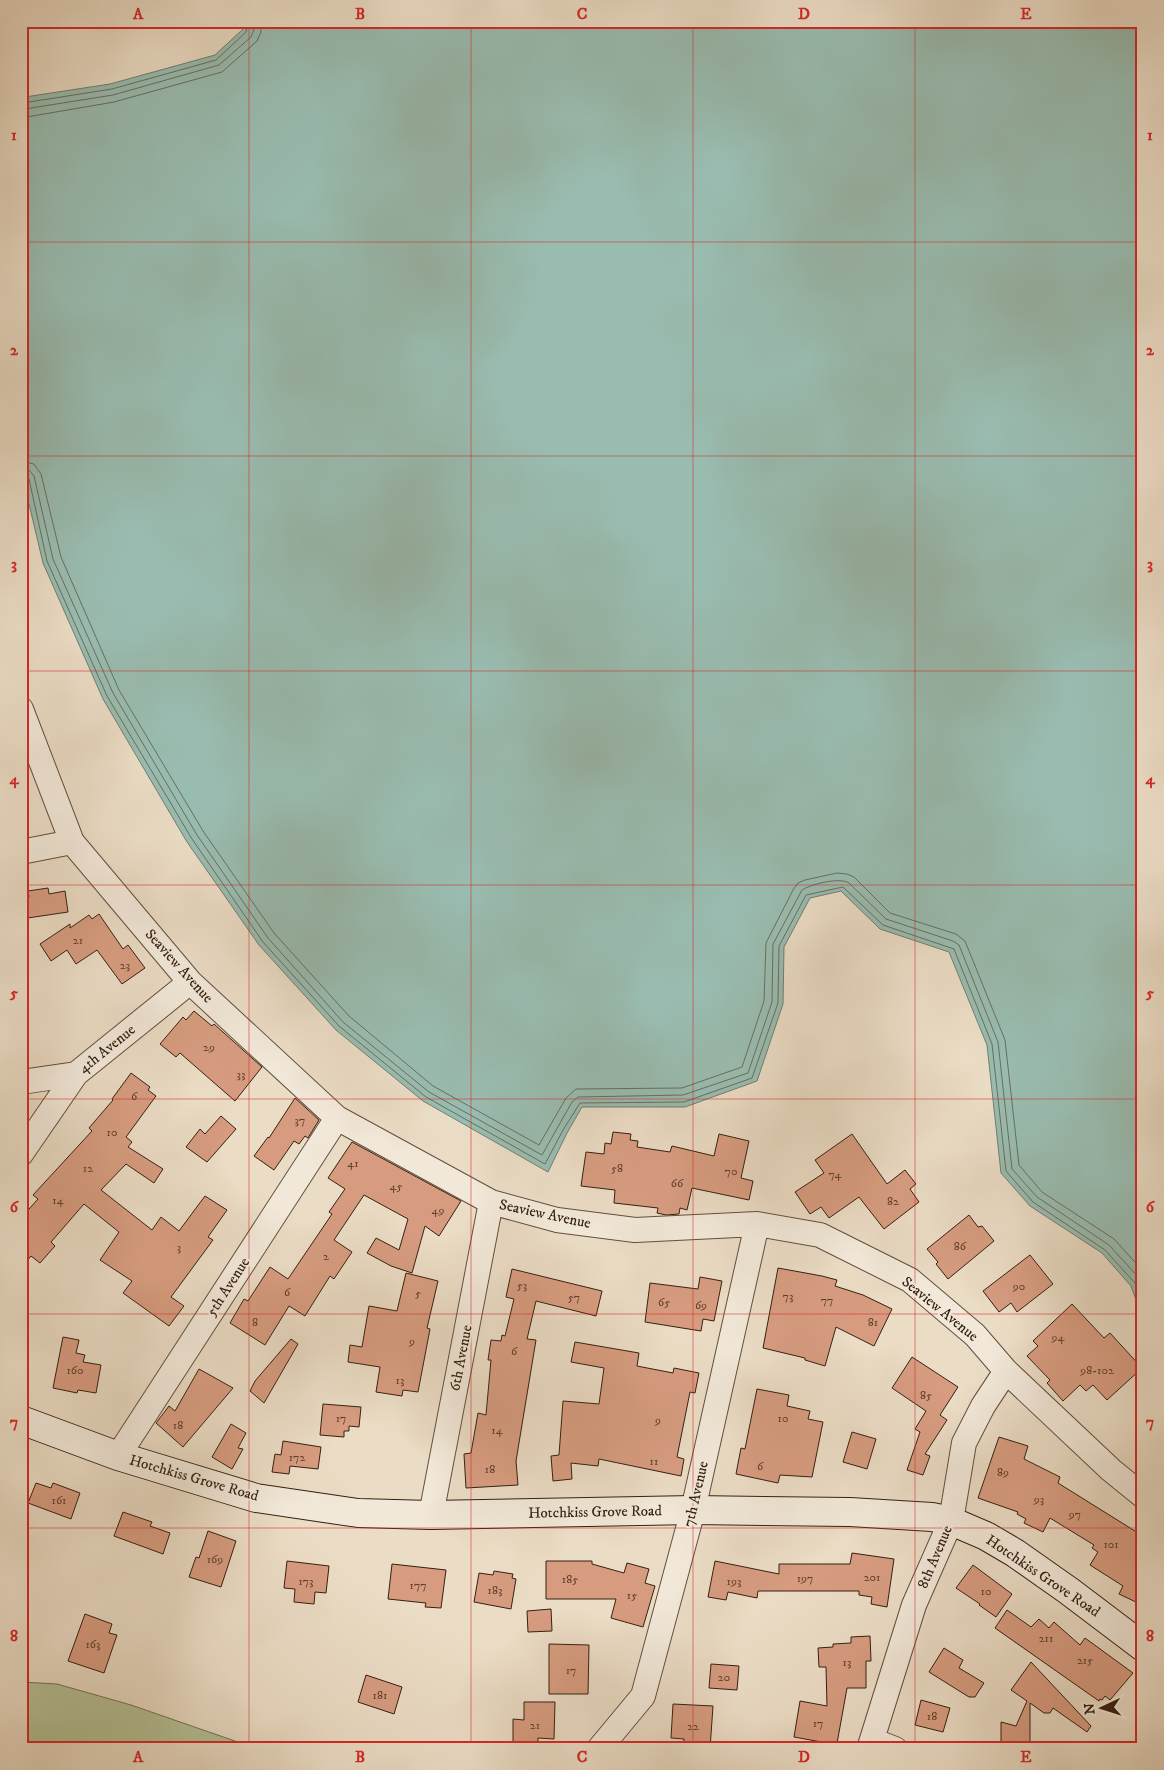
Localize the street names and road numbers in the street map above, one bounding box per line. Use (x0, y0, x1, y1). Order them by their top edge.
street label: Seaview Avenue (141, 925, 217, 1007)
street label: 4th Avenue (75, 1020, 139, 1078)
street label: Seaview Avenue (497, 1195, 593, 1233)
street label: 5th Avenue (202, 1254, 254, 1320)
street label: Seaview Avenue (898, 1272, 982, 1346)
street label: 6th Avenue (445, 1323, 477, 1393)
street label: Hotchkiss Grove Road (127, 1450, 261, 1506)
street label: 7th Avenue (679, 1459, 713, 1529)
street label: Hotchkiss Grove Road (528, 1501, 663, 1523)
street label: 8th Avenue (913, 1523, 957, 1591)
street label: Hotchkiss Grove Road (982, 1531, 1104, 1622)

